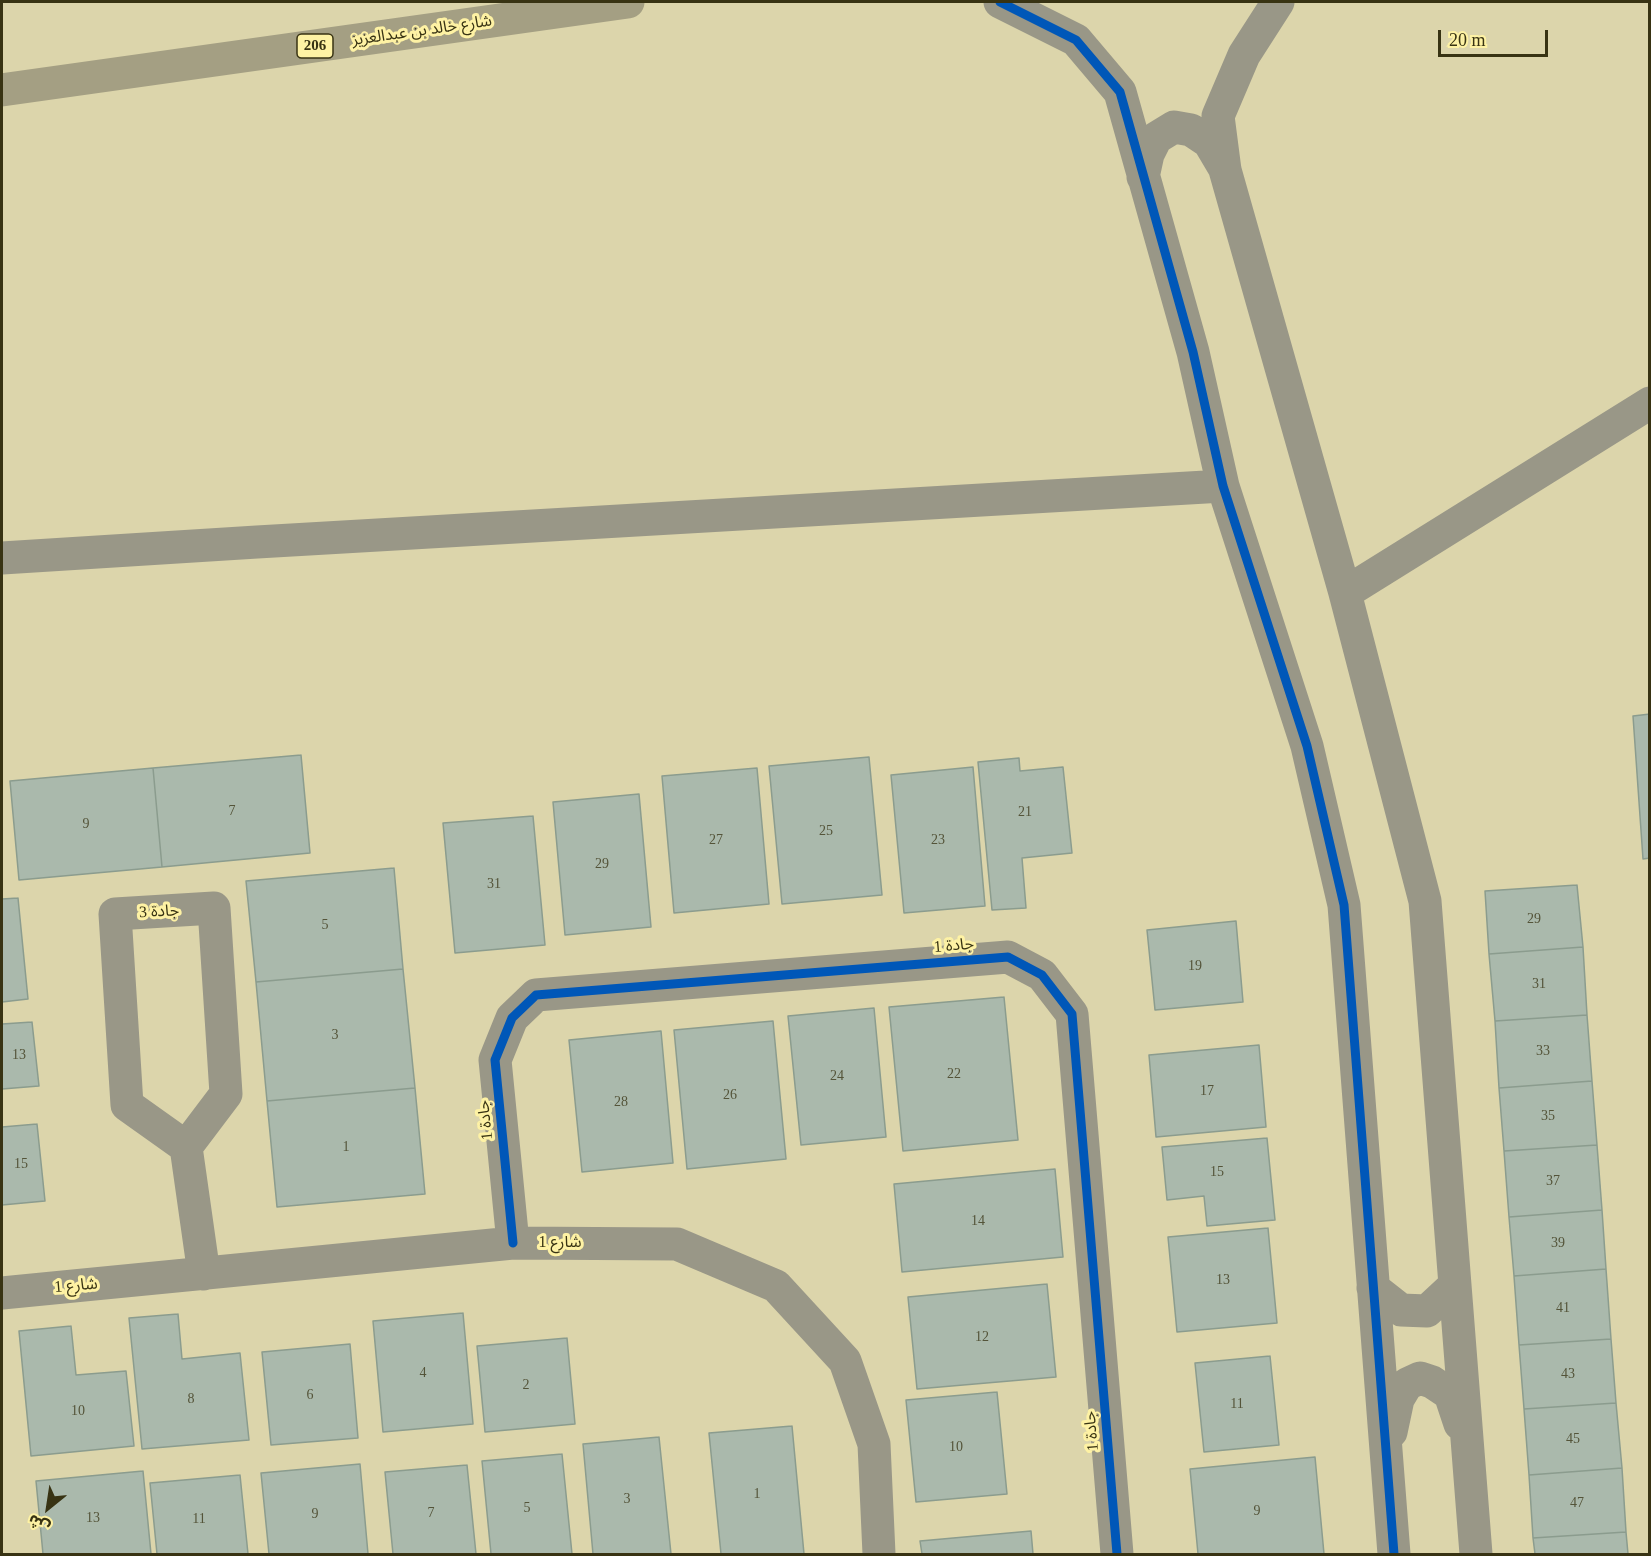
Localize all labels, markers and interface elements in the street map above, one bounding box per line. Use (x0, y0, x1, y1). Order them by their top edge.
street label: شارع خالد بن عبدالعزيز (351, 12, 493, 50)
scale bar (1441, 18, 1550, 56)
text: 20 m (1449, 30, 1486, 50)
road number: 206 (297, 34, 333, 58)
house number: 7 (228, 803, 236, 819)
house number: 21 (1018, 804, 1032, 820)
house number: 9 (82, 816, 90, 832)
house number: 25 (819, 823, 833, 839)
house number: 27 (709, 832, 723, 848)
house number: 23 (931, 832, 945, 848)
house number: 29 (595, 856, 609, 872)
house number: 31 (487, 876, 501, 892)
street label: جادة 3 (138, 901, 180, 923)
house number: 29 (1527, 911, 1541, 927)
house number: 5 (322, 917, 328, 933)
street label: جادة 1 (933, 935, 975, 957)
house number: 19 (1188, 958, 1202, 974)
house number: 31 (1532, 976, 1546, 992)
house number: 3 (332, 1027, 338, 1043)
house number: 33 (1536, 1043, 1550, 1059)
house number: 13 (12, 1047, 26, 1063)
house number: 22 (947, 1066, 961, 1082)
house number: 24 (830, 1068, 844, 1084)
house number: 17 (1200, 1083, 1214, 1099)
house number: 26 (723, 1087, 737, 1103)
house number: 28 (614, 1094, 628, 1110)
street label: جادة 1 (474, 1099, 498, 1141)
house number: 35 (1541, 1108, 1555, 1124)
house number: 1 (342, 1139, 350, 1155)
house number: 15 (14, 1156, 28, 1172)
house number: 15 (1210, 1164, 1224, 1180)
house number: 37 (1546, 1173, 1560, 1189)
house number: 14 (971, 1213, 985, 1229)
street label: شارع 1 (538, 1233, 582, 1253)
house number: 39 (1551, 1235, 1565, 1251)
house number: 13 (1216, 1272, 1230, 1288)
street label: شارع 1 (54, 1275, 98, 1297)
house number: 41 (1556, 1300, 1570, 1316)
house number: 12 (975, 1329, 989, 1345)
house number: 4 (420, 1365, 426, 1381)
house number: 43 (1561, 1366, 1575, 1382)
house number: 2 (522, 1377, 530, 1393)
house number: 6 (306, 1387, 314, 1403)
house number: 8 (188, 1391, 194, 1407)
house number: 11 (1230, 1396, 1244, 1412)
house number: 10 (71, 1403, 85, 1419)
street label: جادة 1 (1081, 1410, 1103, 1452)
house number: 45 (1566, 1431, 1580, 1447)
house number: 10 (949, 1439, 963, 1455)
north arrow (18, 1478, 78, 1538)
house number: 1 (754, 1486, 760, 1502)
house number: 3 (624, 1491, 630, 1507)
house number: 47 (1570, 1495, 1584, 1511)
house number: 5 (524, 1500, 530, 1516)
house number: 9 (1254, 1503, 1260, 1519)
house number: 7 (428, 1505, 434, 1521)
house number: 9 (312, 1506, 318, 1522)
house number: 13 (86, 1510, 100, 1526)
text: ش (25, 1511, 52, 1537)
house number: 11 (192, 1511, 206, 1527)

